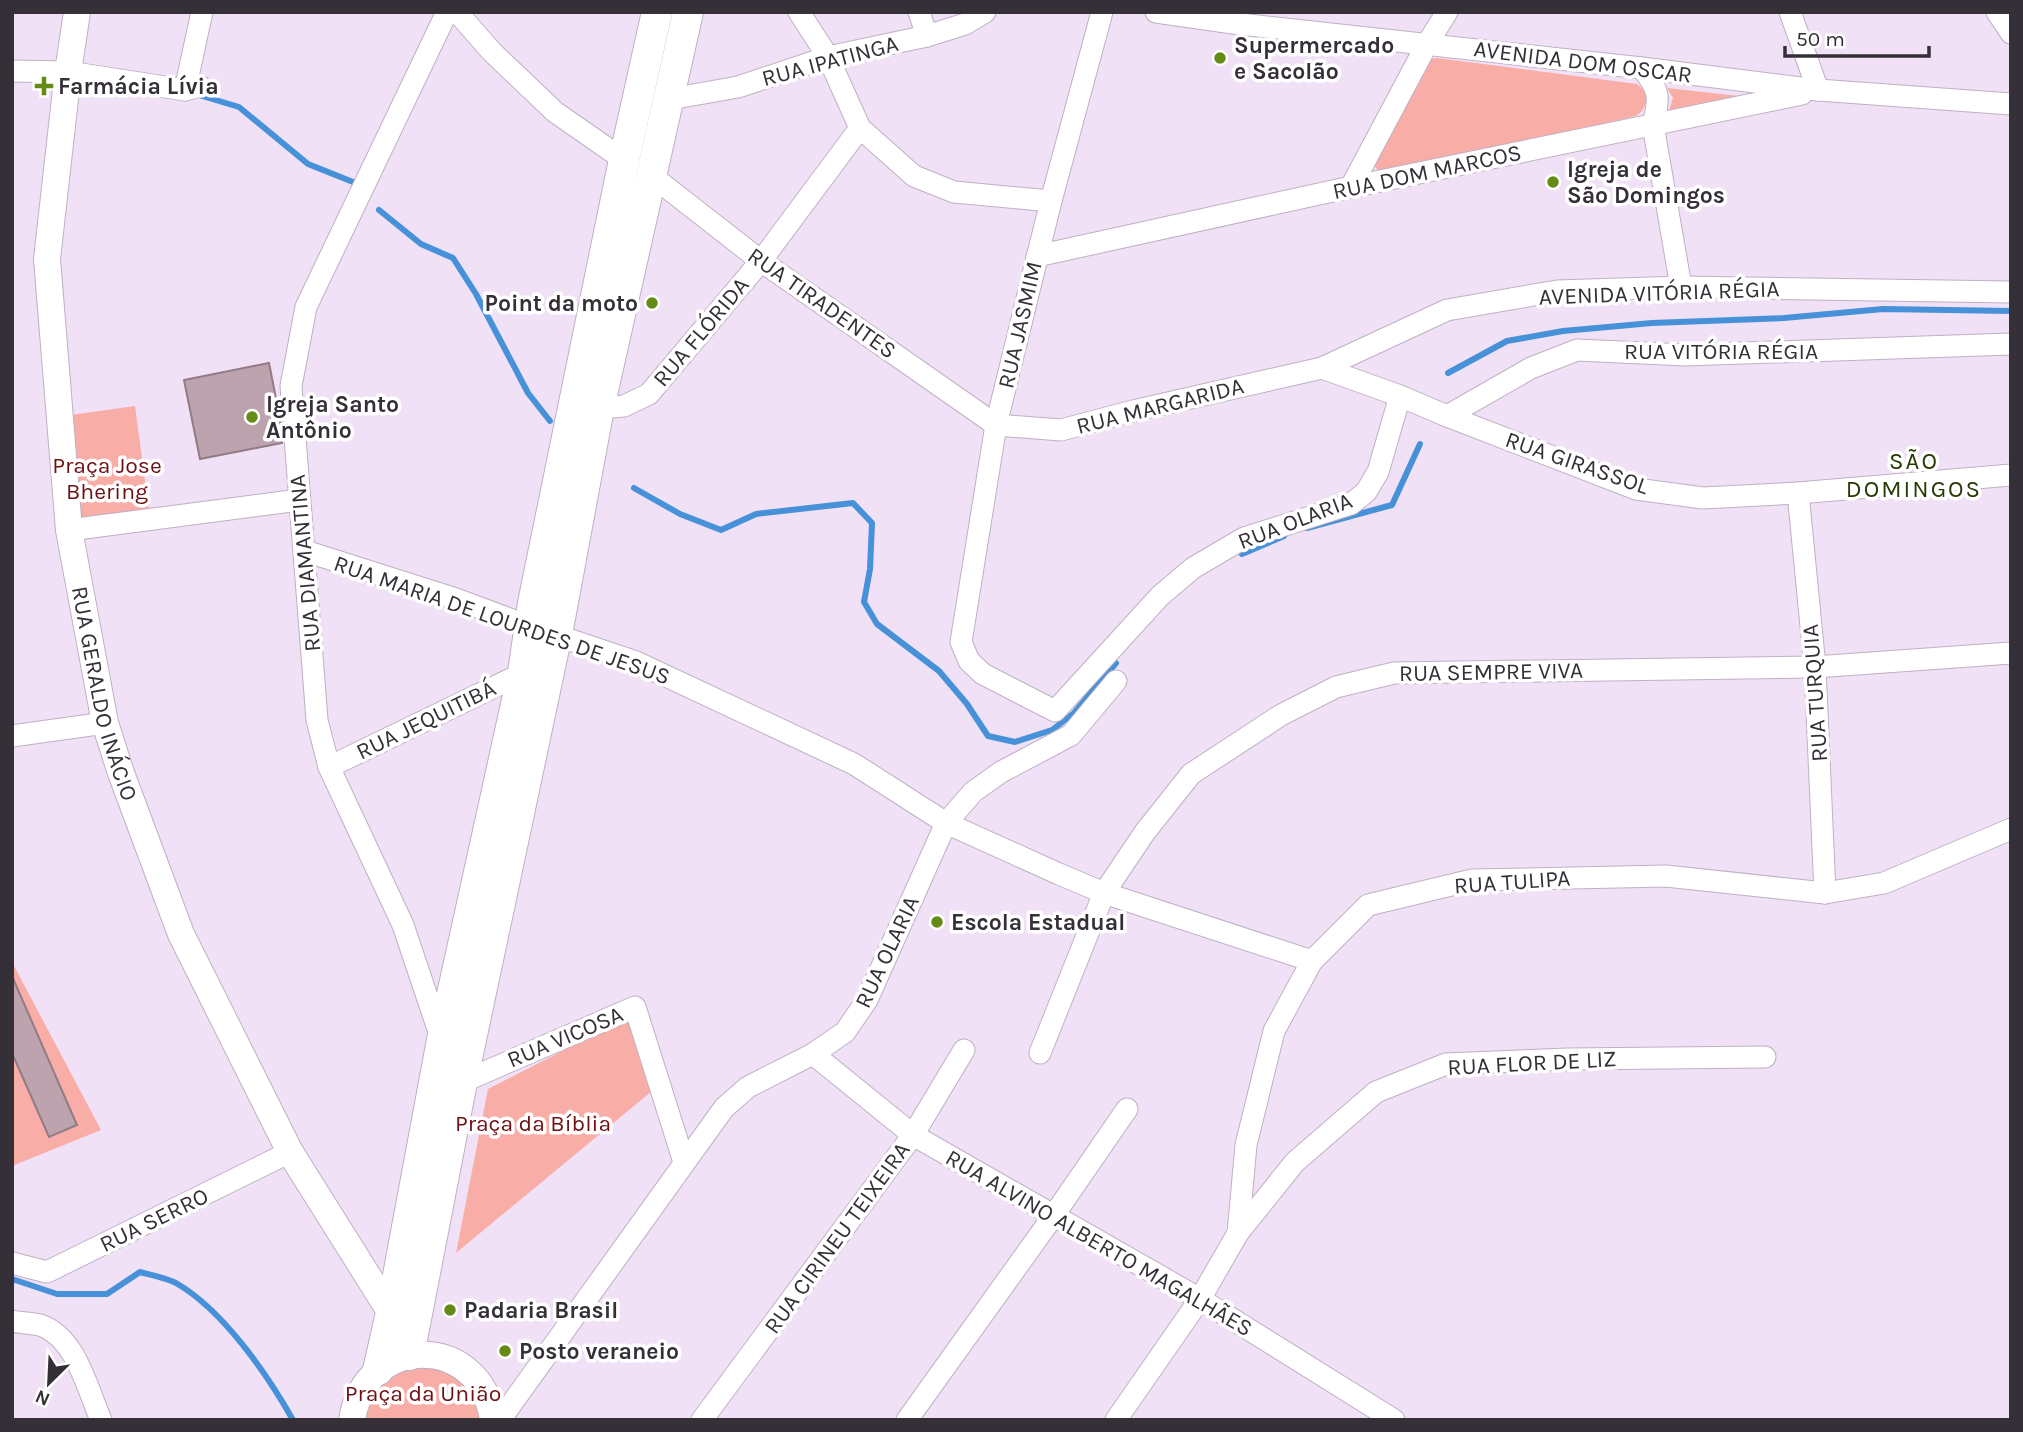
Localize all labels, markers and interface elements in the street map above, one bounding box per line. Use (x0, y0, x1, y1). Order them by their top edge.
scale bar (1785, 14, 1928, 58)
text: 50 m (1796, 27, 1845, 51)
street label: RUA IPATINGA (759, 30, 901, 92)
place label: Supermercado e Sacolão (1234, 32, 1394, 85)
street label: AVENIDA DOM OSCAR (1472, 35, 1694, 89)
marker: Supermercado e Sacolão (1212, 50, 1228, 66)
place label: Farmácia Lívia (58, 73, 219, 100)
marker: Farmácia Lívia (36, 78, 52, 94)
street label: RUA DOM MARCOS (1330, 139, 1524, 205)
place label: Igreja de São Domingos (1567, 156, 1725, 209)
marker: Igreja de São Domingos (1545, 174, 1561, 190)
street label: RUA TIRADENTES (742, 242, 902, 364)
street label: RUA JASMIM (992, 259, 1048, 391)
street label: RUA FLÓRIDA (647, 272, 755, 392)
street label: AVENIDA VITÓRIA RÉGIA (1538, 275, 1780, 311)
place label: Point da moto (485, 290, 638, 317)
marker: Point da moto (644, 295, 660, 311)
street label: RUA VITÓRIA RÉGIA (1624, 338, 1818, 365)
street label: RUA MARGARIDA (1074, 372, 1246, 440)
place label: Igreja Santo Antônio (266, 391, 399, 444)
marker: Igreja Santo Antônio (244, 409, 260, 425)
street label: RUA GIRASSOL (1502, 426, 1652, 500)
district label: SÃO DOMINGOS (1846, 447, 1982, 503)
park label: Praça Jose Bhering (52, 452, 162, 505)
street label: RUA DIAMANTINA (284, 473, 326, 653)
street label: RUA OLARIA (1234, 487, 1356, 555)
street label: RUA MARIA DE LOURDES DE JESUS (330, 550, 674, 690)
street label: RUA GERALDO INÁCIO (66, 584, 144, 804)
street label: RUA TURQUIA (1797, 623, 1833, 763)
street label: RUA SEMPRE VIVA (1399, 657, 1583, 687)
street label: RUA JEQUITIBÁ (352, 675, 500, 765)
street label: RUA TULIPA (1453, 864, 1571, 900)
street label: RUA OLARIA (849, 892, 925, 1012)
place label: Escola Estadual (951, 909, 1125, 936)
marker: Escola Estadual (929, 914, 945, 930)
street label: RUA VICOSA (503, 1000, 627, 1074)
street label: RUA FLOR DE LIZ (1447, 1045, 1617, 1081)
park label: Praça da Bíblia (455, 1110, 611, 1137)
street label: RUA CIRINEU TEIXEIRA (758, 1137, 916, 1339)
street label: RUA ALVINO ALBERTO MAGALHÃES (941, 1144, 1257, 1342)
street label: RUA SERRO (95, 1182, 213, 1258)
place label: Padaria Brasil (464, 1297, 618, 1324)
marker: Padaria Brasil (442, 1302, 458, 1318)
place label: Posto veraneio (519, 1338, 679, 1365)
marker: Posto veraneio (497, 1343, 513, 1359)
north arrow (14, 1348, 84, 1418)
park label: Praça da União (345, 1380, 501, 1407)
text: N (32, 1385, 53, 1410)

